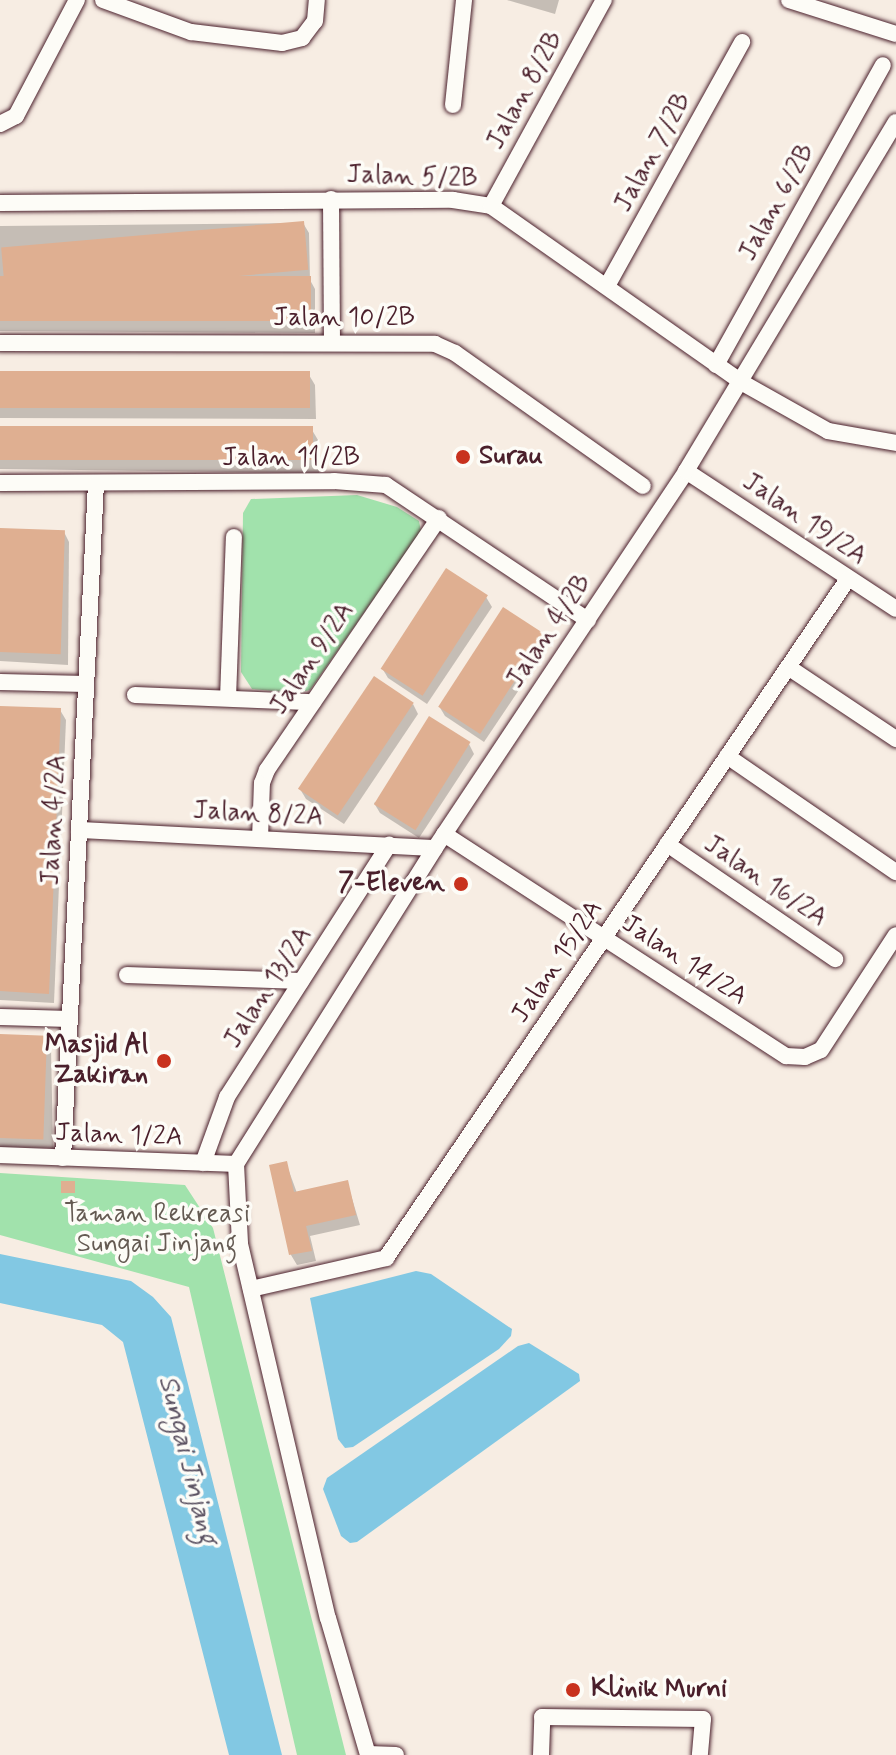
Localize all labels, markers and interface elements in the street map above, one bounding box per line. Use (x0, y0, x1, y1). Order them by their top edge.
street label: Jalan 8/2B (481, 27, 571, 155)
street label: Jalan 7/2B (609, 88, 699, 218)
street label: Jalan 6/2B (733, 139, 823, 267)
street label: Jalan 5/2B (346, 160, 478, 196)
street label: Jalan 10/2B (273, 303, 415, 335)
place label: Surau (479, 441, 543, 473)
street label: Jalan 11/2B (222, 443, 360, 475)
marker: Surau (454, 448, 472, 466)
street label: Jalan 19/2A (736, 467, 872, 573)
street label: Jalan 4/2B (501, 569, 599, 695)
street label: Jalan 9/2A (264, 597, 362, 721)
street label: Jalan 4/2A (36, 754, 74, 886)
street label: Jalan 8/2A (192, 796, 324, 834)
street label: Jalan 16/2A (697, 829, 833, 935)
place label: 7-Eleven (338, 868, 445, 900)
marker: 7-Eleven (452, 875, 470, 893)
street label: Jalan 15/2A (506, 895, 610, 1029)
street label: Jalan 14/2A (615, 909, 753, 1013)
street label: Jalan 13/2A (218, 921, 320, 1055)
place label: Masjid Al Zakiran (44, 1030, 148, 1092)
marker: Masjid Al Zakiran (155, 1052, 173, 1070)
street label: Jalan 1/2A (55, 1118, 183, 1154)
park label: Taman Rekreasi Sungai Jinjang (62, 1199, 252, 1260)
water label: Sungai Jinjang (150, 1372, 224, 1548)
place label: Klinik Murni (591, 1674, 737, 1706)
marker: Klinik Murni (562, 1679, 584, 1701)

